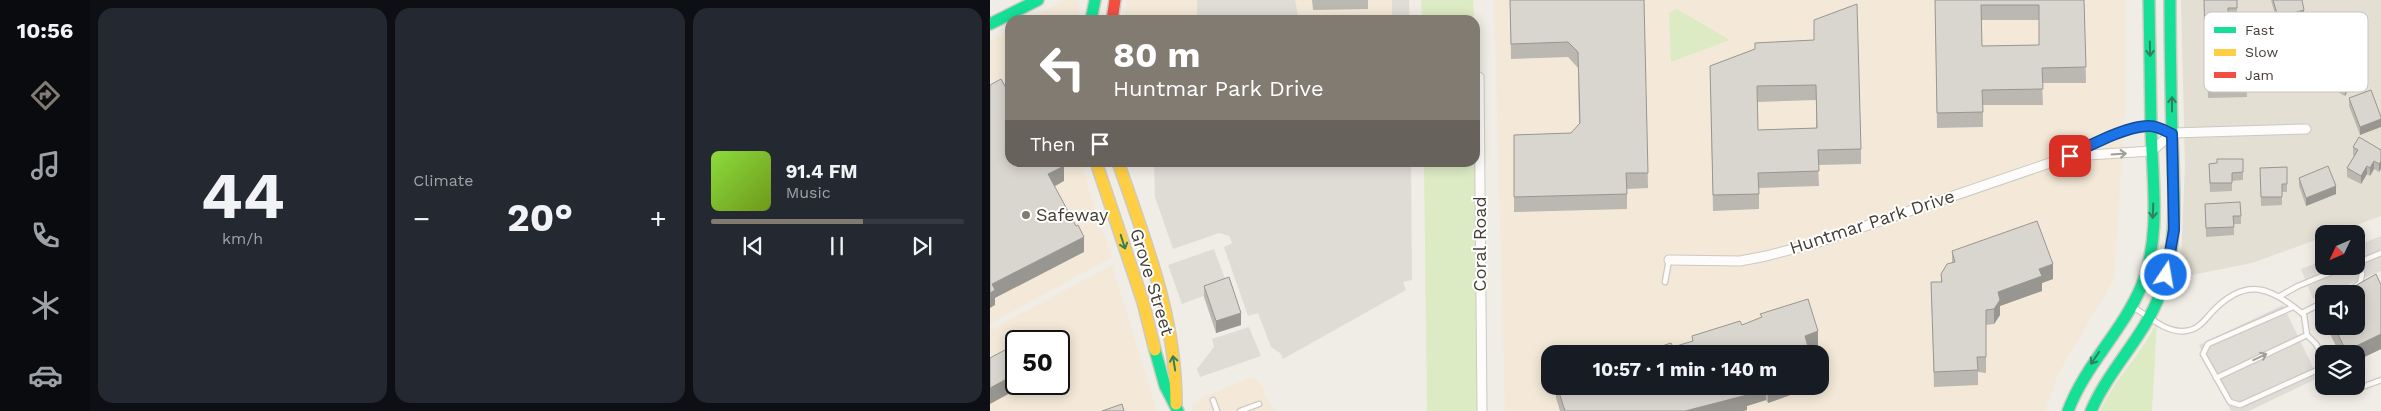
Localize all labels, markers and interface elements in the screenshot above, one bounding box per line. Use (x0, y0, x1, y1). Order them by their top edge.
legend (2204, 12, 2368, 92)
text: 10:56 (17, 18, 73, 43)
text: Fast (2245, 22, 2274, 38)
text: 80 m (1113, 34, 1200, 76)
icon: left (1030, 35, 1095, 100)
one-way arrow (2145, 40, 2155, 56)
text: Slow (2245, 44, 2278, 60)
text: Jam (2245, 67, 2274, 83)
text: Huntmar Park Drive (1113, 76, 1324, 101)
icon: directions (28, 78, 63, 113)
one-way arrow (2167, 96, 2177, 112)
icon: arrive (1086, 130, 1114, 158)
text: Then (1030, 133, 1076, 156)
pin (2049, 135, 2091, 177)
icon: arrive (2056, 142, 2084, 170)
icon: music (28, 148, 63, 183)
one-way arrow (2111, 149, 2127, 159)
text: 44 (201, 158, 285, 234)
text: 91.4 FM (786, 160, 858, 183)
text: Climate (413, 171, 473, 190)
text: Music (786, 183, 831, 202)
street label: Huntmar Park Drive (1787, 185, 1957, 258)
text: 20° (507, 196, 573, 240)
street label: Coral Road (1469, 196, 1490, 292)
text: − (413, 202, 430, 235)
text: + (650, 202, 667, 235)
one-way arrow (2149, 203, 2158, 219)
place label: Safeway (1036, 204, 1109, 225)
marker: Safeway (1020, 209, 1032, 221)
icon: phone (28, 218, 63, 253)
north arrow (2315, 225, 2365, 275)
map controls (2315, 225, 2365, 395)
street label: Grove Street (1126, 226, 1179, 338)
text: km/h (222, 229, 263, 248)
icon: previous (739, 232, 767, 260)
icon: pause (823, 232, 851, 260)
icon: next (908, 232, 936, 260)
one-way arrow (1118, 234, 1128, 250)
position arrow (2139, 248, 2191, 300)
button: sound (2315, 285, 2365, 335)
icon: climate (28, 288, 63, 323)
speed limit sign: 50 (1005, 330, 1070, 395)
button: layers (2315, 345, 2365, 395)
one-way arrow (2089, 351, 2100, 365)
one-way arrow (2252, 352, 2267, 361)
one-way arrow (1169, 355, 1179, 371)
icon: car (28, 358, 63, 393)
text: 10:57 · 1 min · 140 m (1593, 358, 1777, 381)

